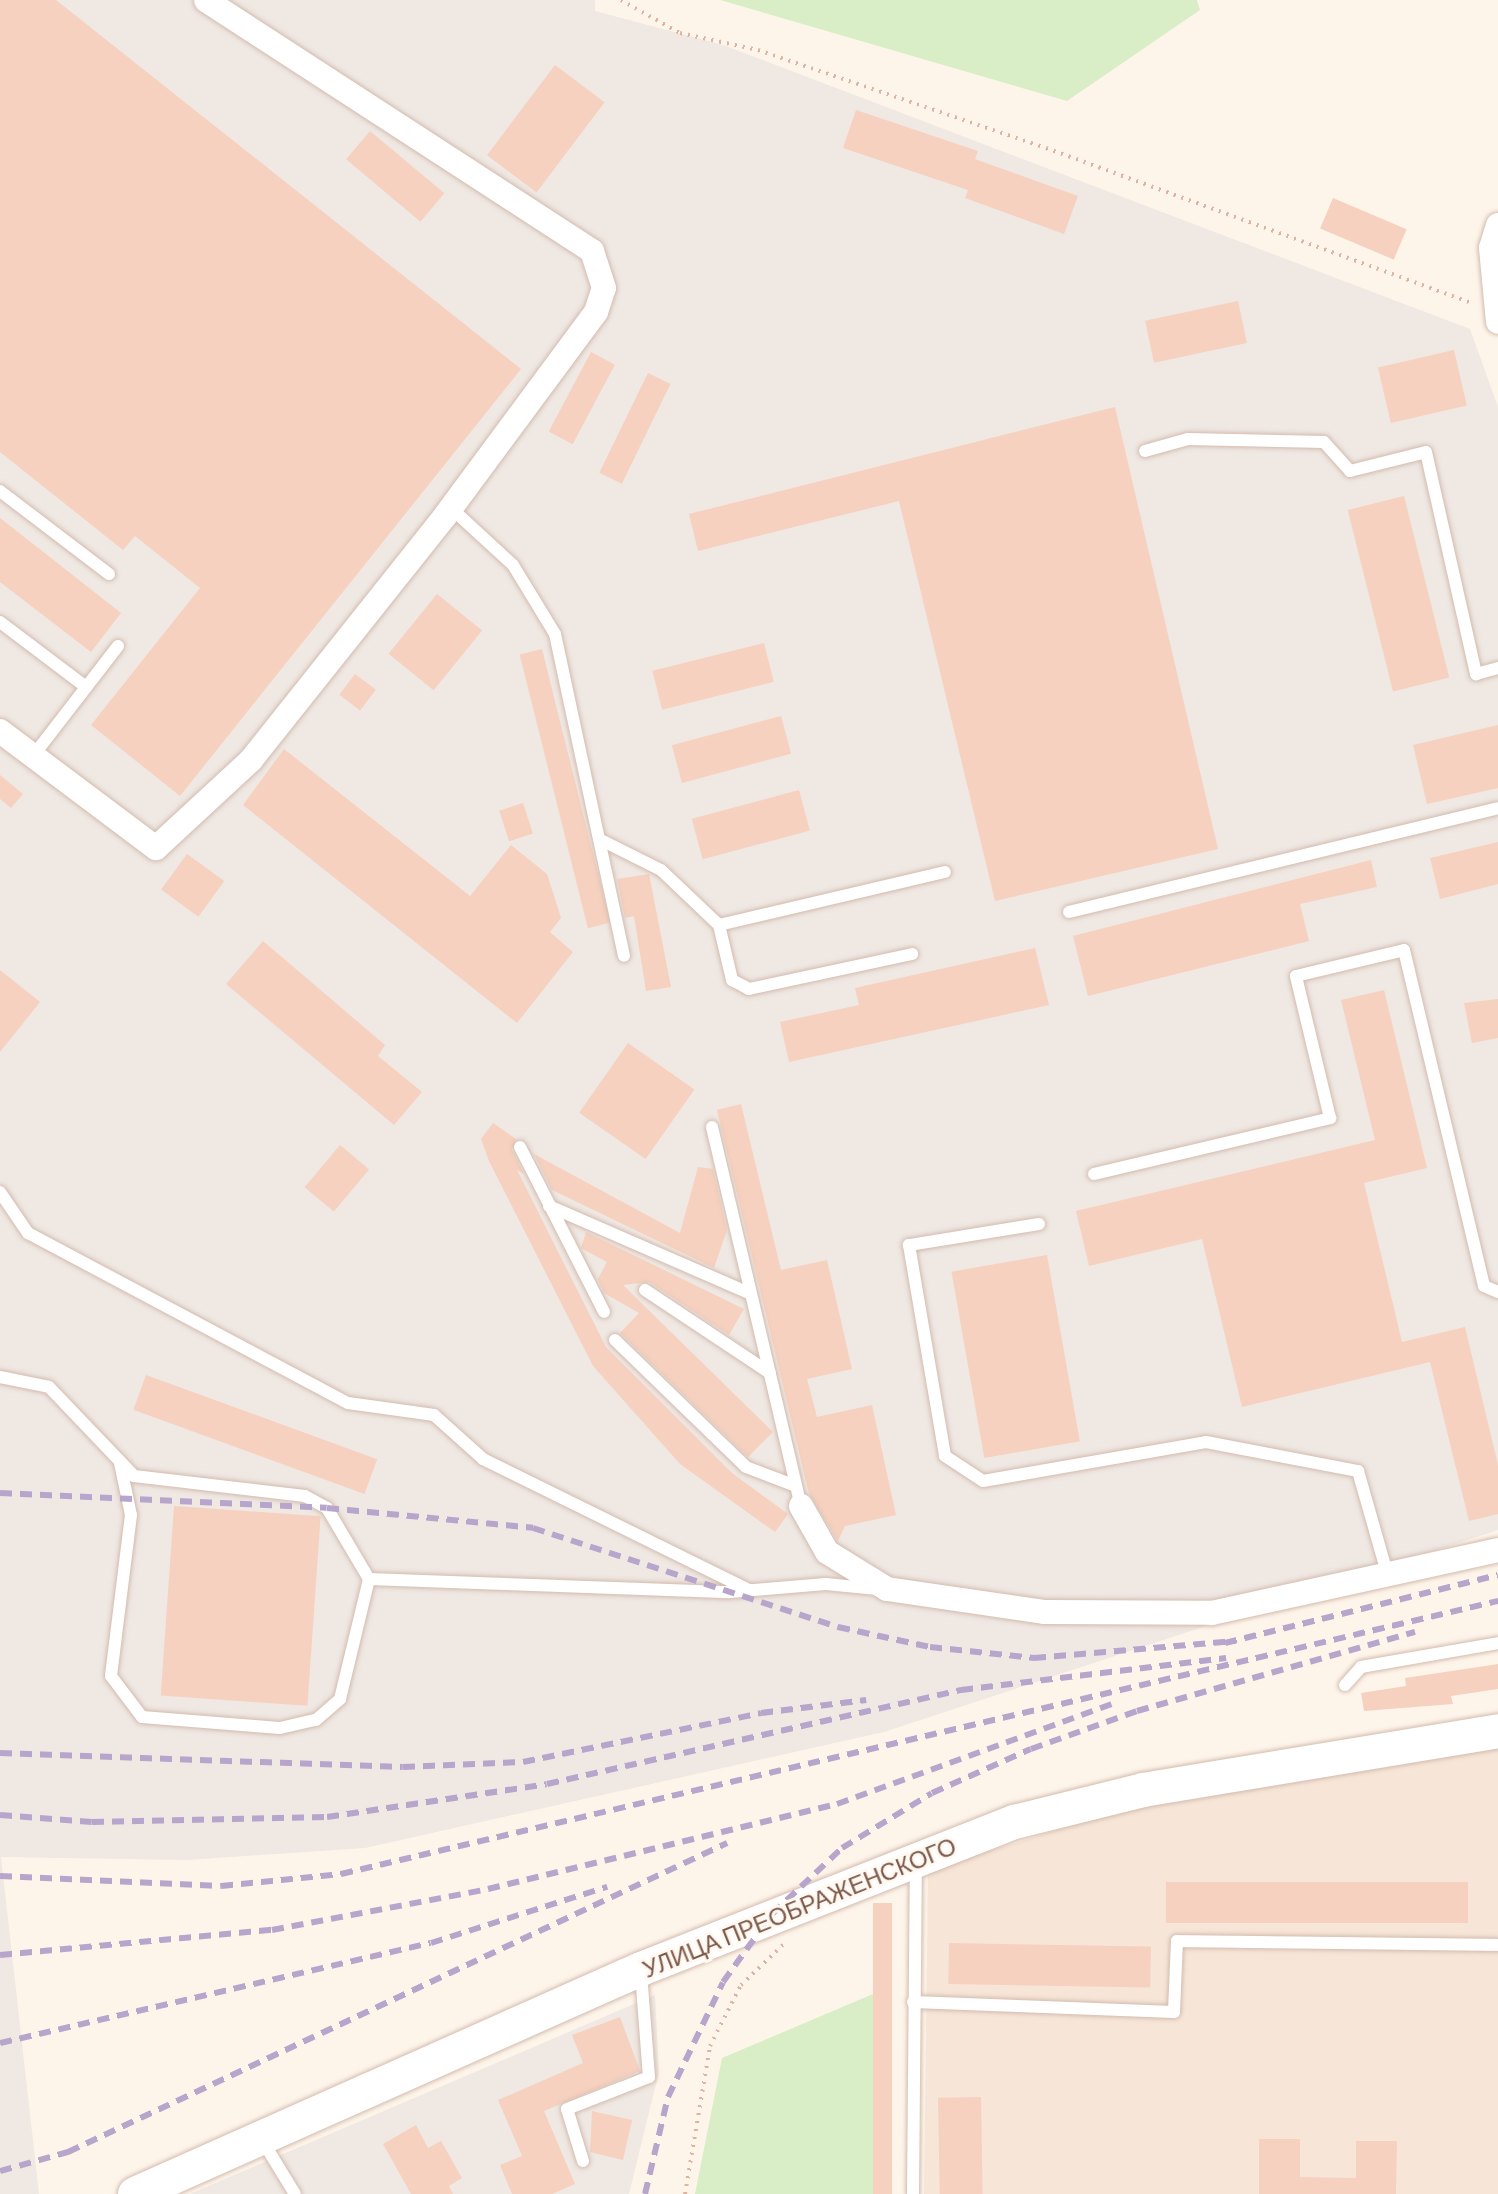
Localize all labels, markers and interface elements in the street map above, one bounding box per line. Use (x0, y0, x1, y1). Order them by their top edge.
street label: УЛИЦА ПРЕОБРАЖЕНСКОГО (638, 1831, 960, 1983)

